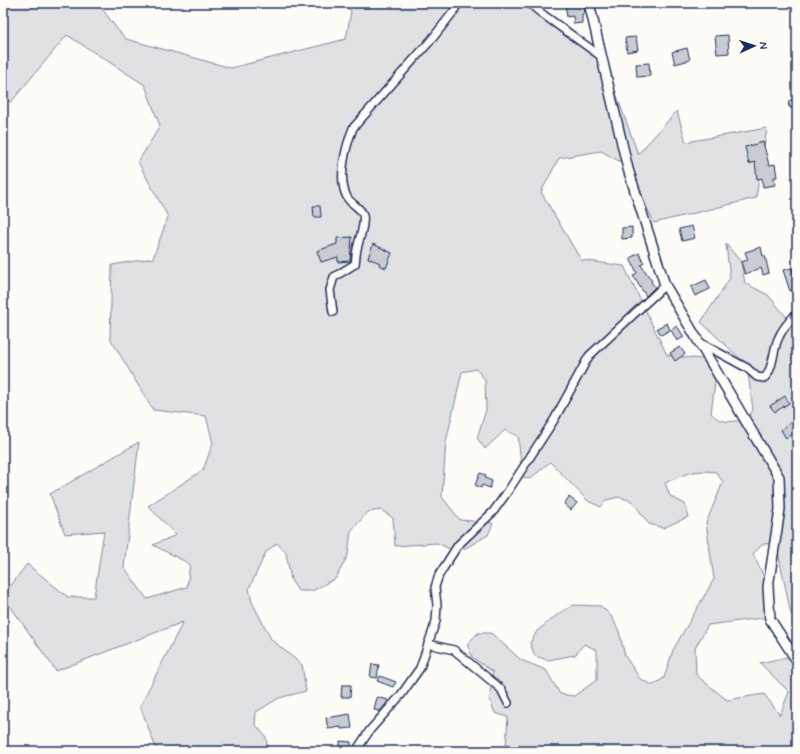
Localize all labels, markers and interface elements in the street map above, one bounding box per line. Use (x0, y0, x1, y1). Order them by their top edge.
north arrow (734, 26, 774, 66)
text: N (756, 42, 770, 50)

